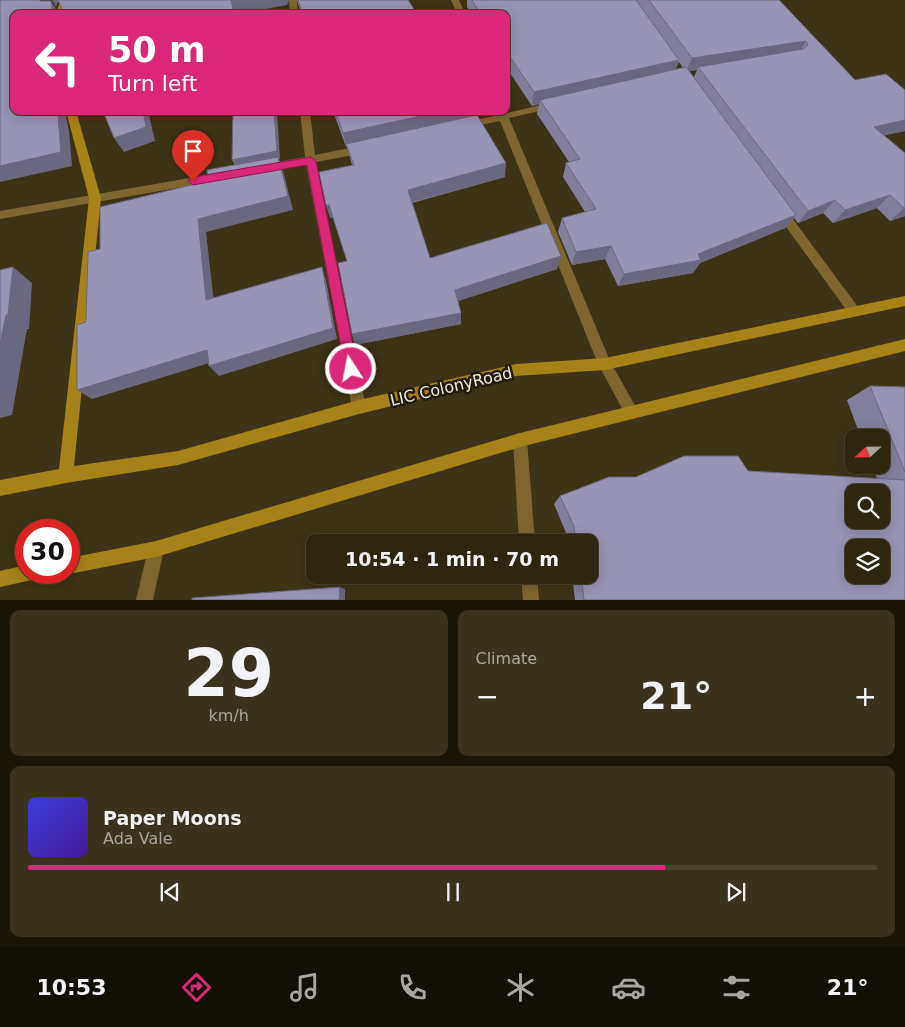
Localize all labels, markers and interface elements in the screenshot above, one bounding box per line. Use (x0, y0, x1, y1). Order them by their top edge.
icon: left (25, 30, 90, 95)
text: 50 m (108, 30, 205, 70)
text: Turn left (108, 71, 197, 96)
pin (172, 130, 214, 181)
icon: arrive (179, 137, 207, 165)
position arrow (324, 342, 376, 394)
street label: LIC ColonyRoad (388, 363, 514, 410)
north arrow (845, 429, 890, 474)
map controls (845, 429, 890, 584)
button: search (845, 484, 890, 529)
speed limit sign: 30 (15, 519, 80, 584)
button: layers (845, 539, 890, 584)
text: 10:54 · 1 min · 70 m (345, 548, 559, 570)
text: 29 (184, 636, 274, 711)
text: Climate (476, 649, 537, 668)
text: 21° (640, 674, 712, 718)
text: − (476, 680, 499, 713)
text: + (854, 680, 877, 713)
text: km/h (209, 706, 249, 725)
text: Paper Moons (103, 807, 242, 829)
text: Ada Vale (103, 829, 173, 848)
icon: previous (156, 878, 184, 906)
icon: pause (439, 878, 467, 906)
icon: next (722, 878, 750, 906)
icon: directions (179, 970, 214, 1005)
icon: music (287, 970, 322, 1005)
icon: phone (395, 970, 430, 1005)
icon: climate (503, 970, 538, 1005)
icon: car (611, 970, 646, 1005)
icon: filters (719, 970, 754, 1005)
text: 10:53 (36, 975, 106, 1000)
text: 21° (827, 975, 868, 1000)

